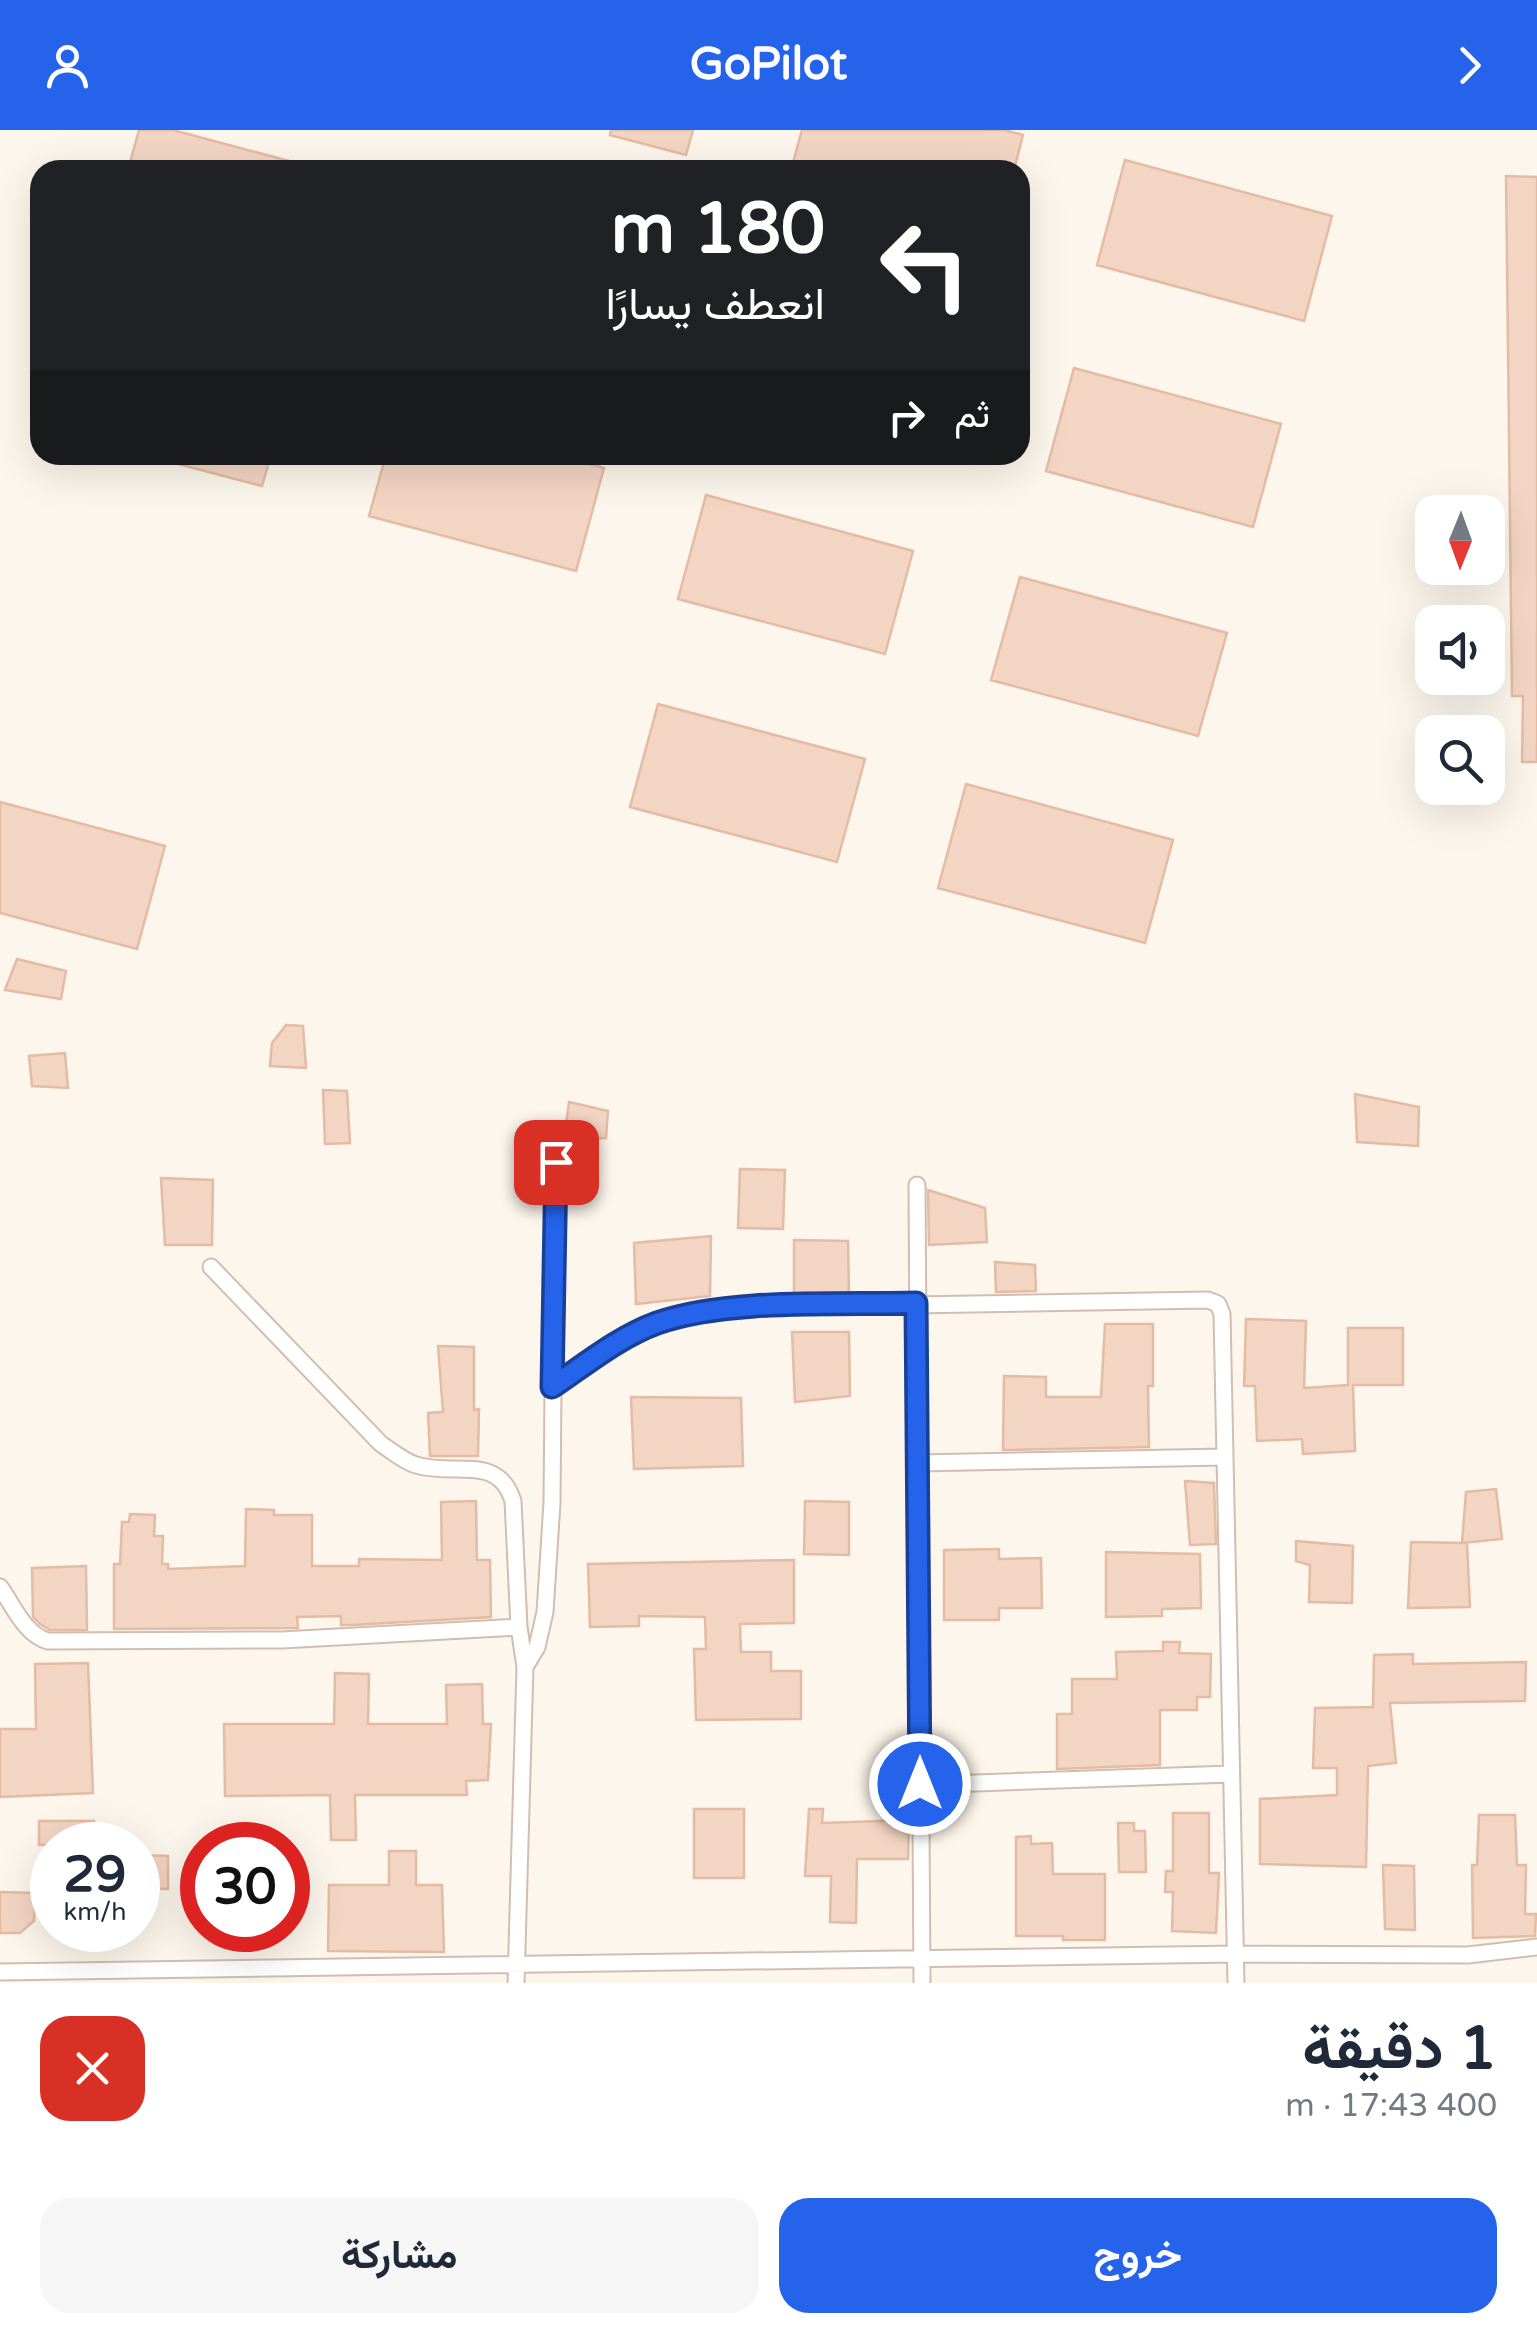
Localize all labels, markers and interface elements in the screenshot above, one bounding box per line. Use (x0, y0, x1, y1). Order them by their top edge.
icon: person (40, 38, 95, 93)
text: GoPilot (690, 38, 847, 92)
icon: forward (1442, 38, 1497, 93)
text: 180 m (611, 188, 825, 272)
icon: left (860, 200, 990, 330)
text: انعطف يسارًا (606, 278, 825, 332)
icon: right (879, 390, 934, 445)
text: ثم (954, 392, 990, 438)
north arrow (1415, 495, 1505, 585)
map controls (1415, 495, 1505, 805)
button: sound (1415, 605, 1505, 695)
button: search (1415, 715, 1505, 805)
pin (514, 1120, 599, 1205)
icon: arrive (529, 1135, 584, 1190)
position arrow (868, 1732, 972, 1836)
speed limit sign: 30 (180, 1822, 310, 1952)
text: 29 (64, 1845, 126, 1905)
text: km/h (64, 1897, 126, 1927)
text: 1 دقيقة (1302, 2013, 1497, 2085)
button: close (40, 2016, 145, 2121)
text: 400 m · 17:43 (1285, 2087, 1497, 2125)
button: مشاركة (40, 2198, 759, 2313)
button: خروج (779, 2198, 1497, 2313)

